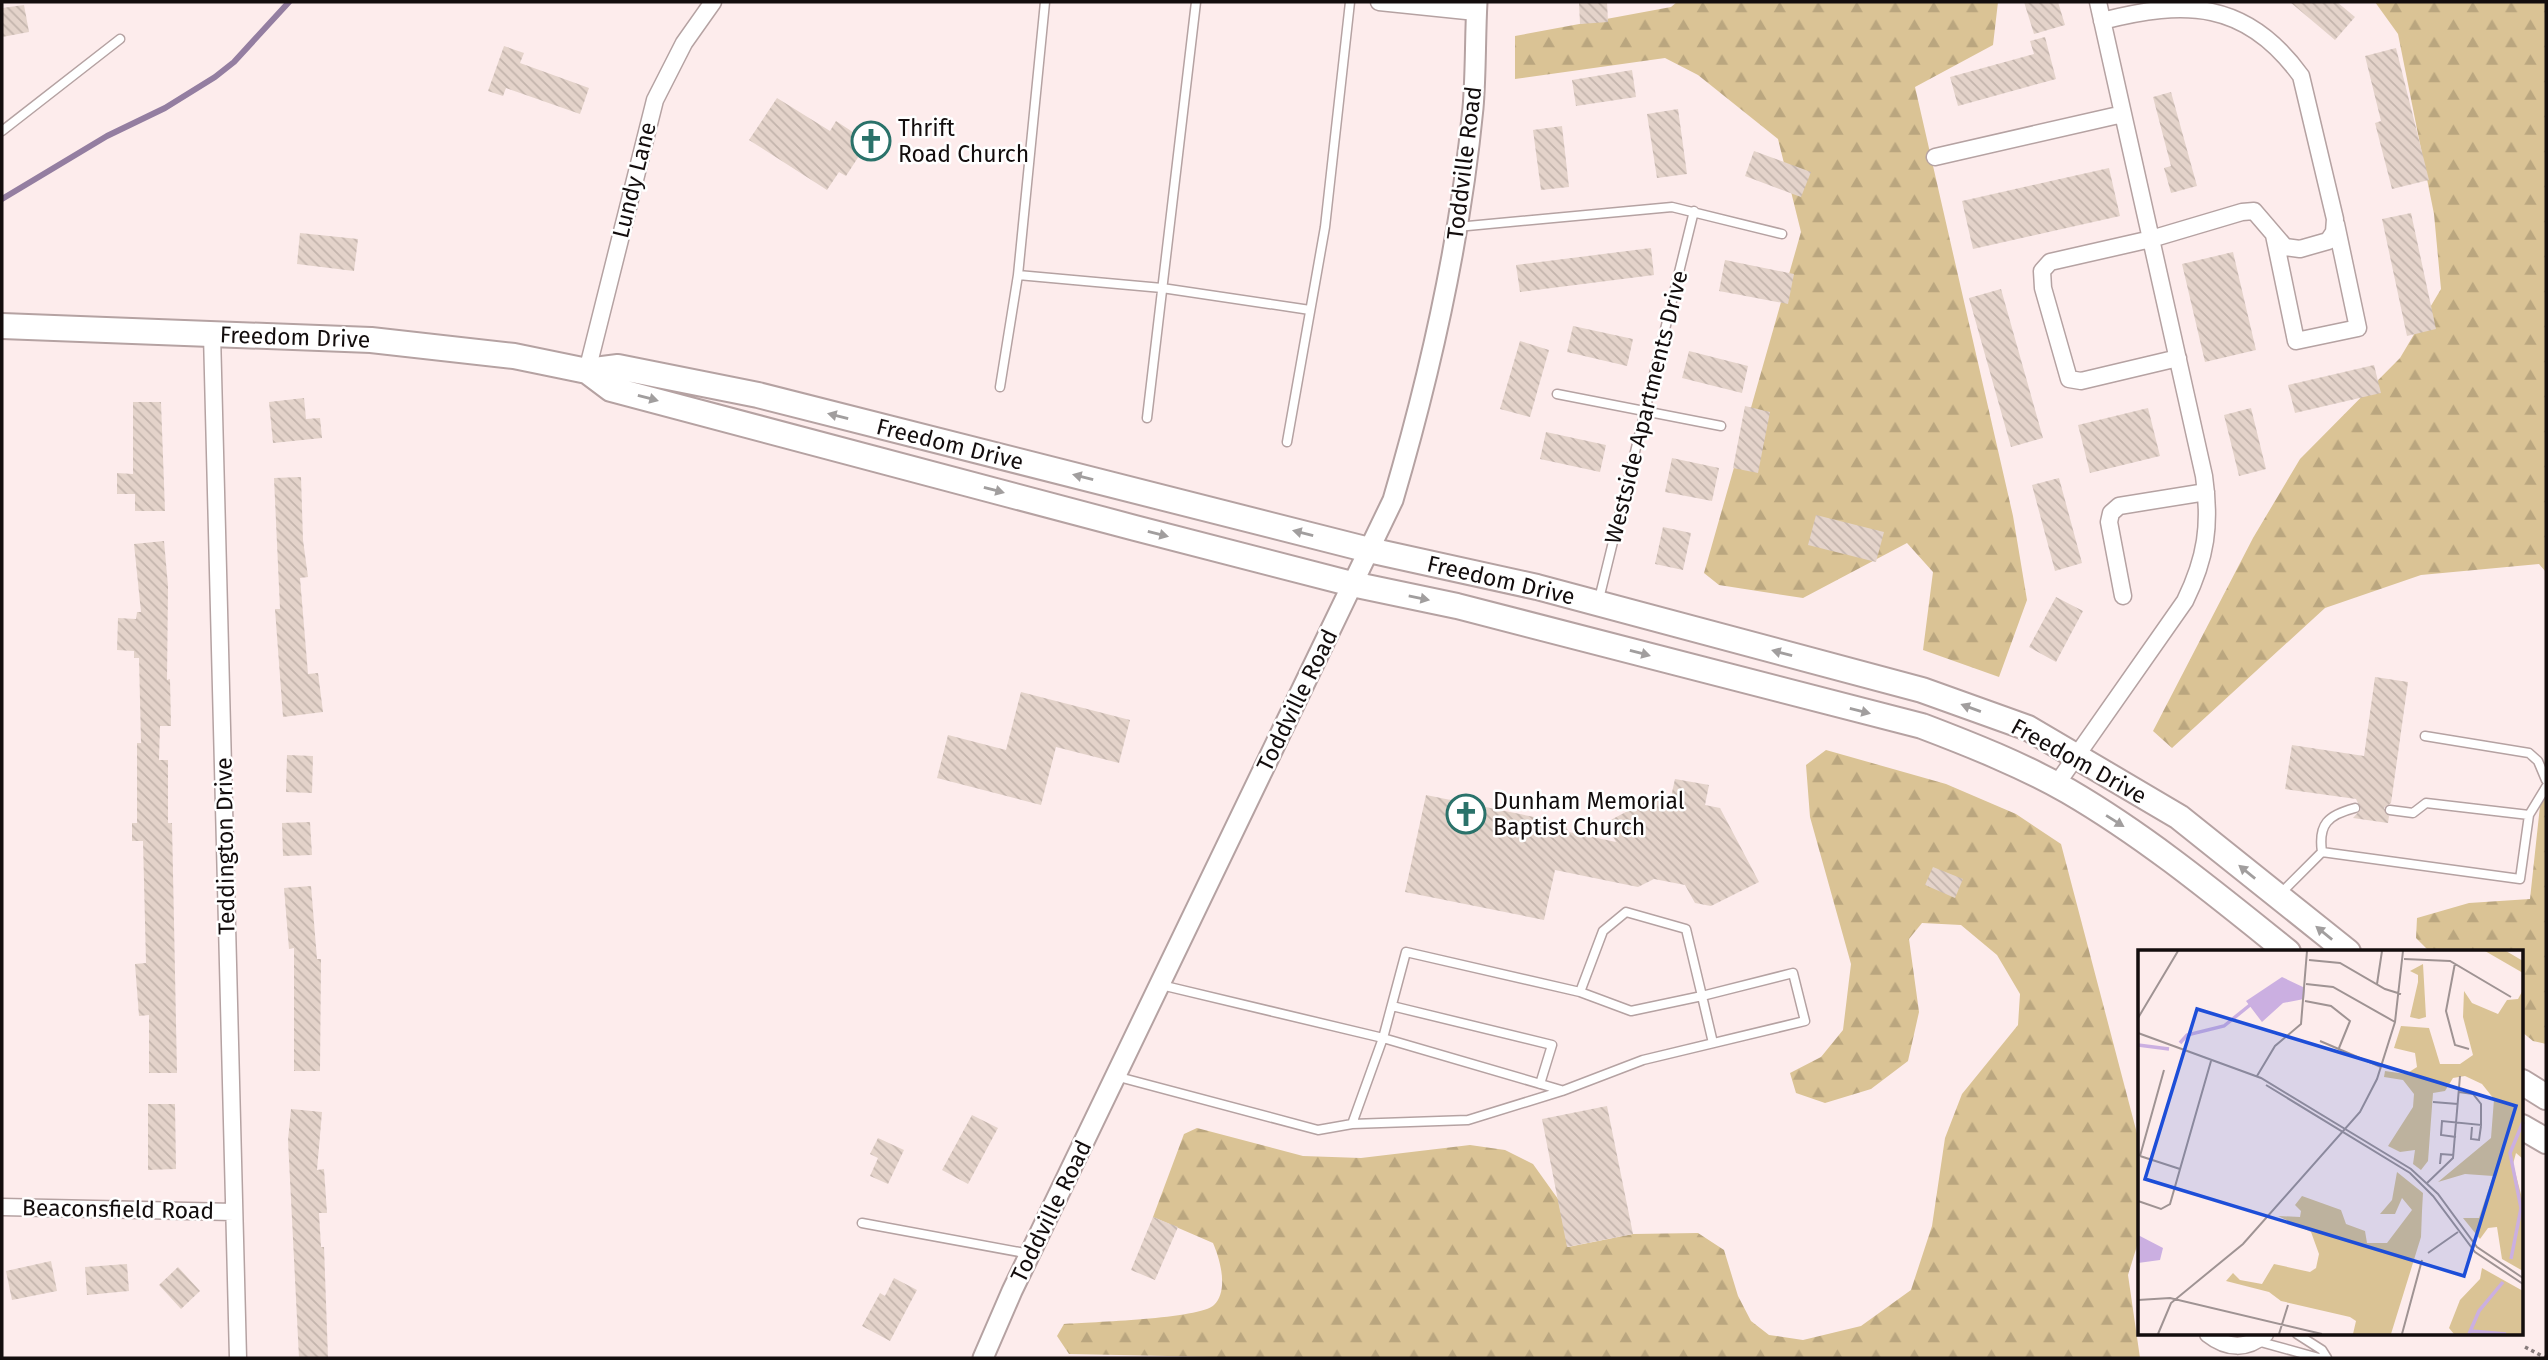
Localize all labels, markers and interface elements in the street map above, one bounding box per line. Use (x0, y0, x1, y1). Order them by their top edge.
street label: Toddville Road (1441, 85, 1487, 241)
place label: Thrift Road Church (898, 114, 1029, 168)
street label: Lundy Lane (606, 119, 662, 241)
church icon: Thrift Road Church (850, 120, 892, 162)
street label: Westside Apartments Drive (1598, 267, 1694, 547)
street label: Freedom Drive (219, 320, 371, 354)
one-way arrow (637, 393, 659, 404)
one-way arrow (827, 410, 849, 421)
street label: Freedom Drive (874, 412, 1026, 476)
one-way arrow (1071, 471, 1093, 482)
one-way arrow (984, 486, 1005, 496)
one-way arrow (1292, 527, 1314, 538)
one-way arrow (1147, 529, 1169, 540)
street label: Freedom Drive (1424, 549, 1578, 611)
one-way arrow (1408, 592, 1430, 603)
street label: Toddville Road (1251, 624, 1343, 776)
one-way arrow (1770, 647, 1792, 658)
one-way arrow (1630, 649, 1651, 659)
one-way arrow (1961, 702, 1982, 713)
one-way arrow (1849, 706, 1871, 717)
street label: Freedom Drive (2006, 712, 2152, 810)
street label: Teddington Drive (209, 757, 241, 935)
place label: Dunham Memorial Baptist Church (1493, 787, 1685, 841)
church icon: Dunham Memorial Baptist Church (1445, 793, 1487, 835)
one-way arrow (2105, 814, 2124, 827)
one-way arrow (2238, 865, 2256, 879)
one-way arrow (2315, 927, 2333, 941)
inset map (2138, 950, 2524, 1336)
street label: Toddville Road (1005, 1135, 1097, 1287)
street label: Beaconsfield Road (22, 1193, 214, 1225)

